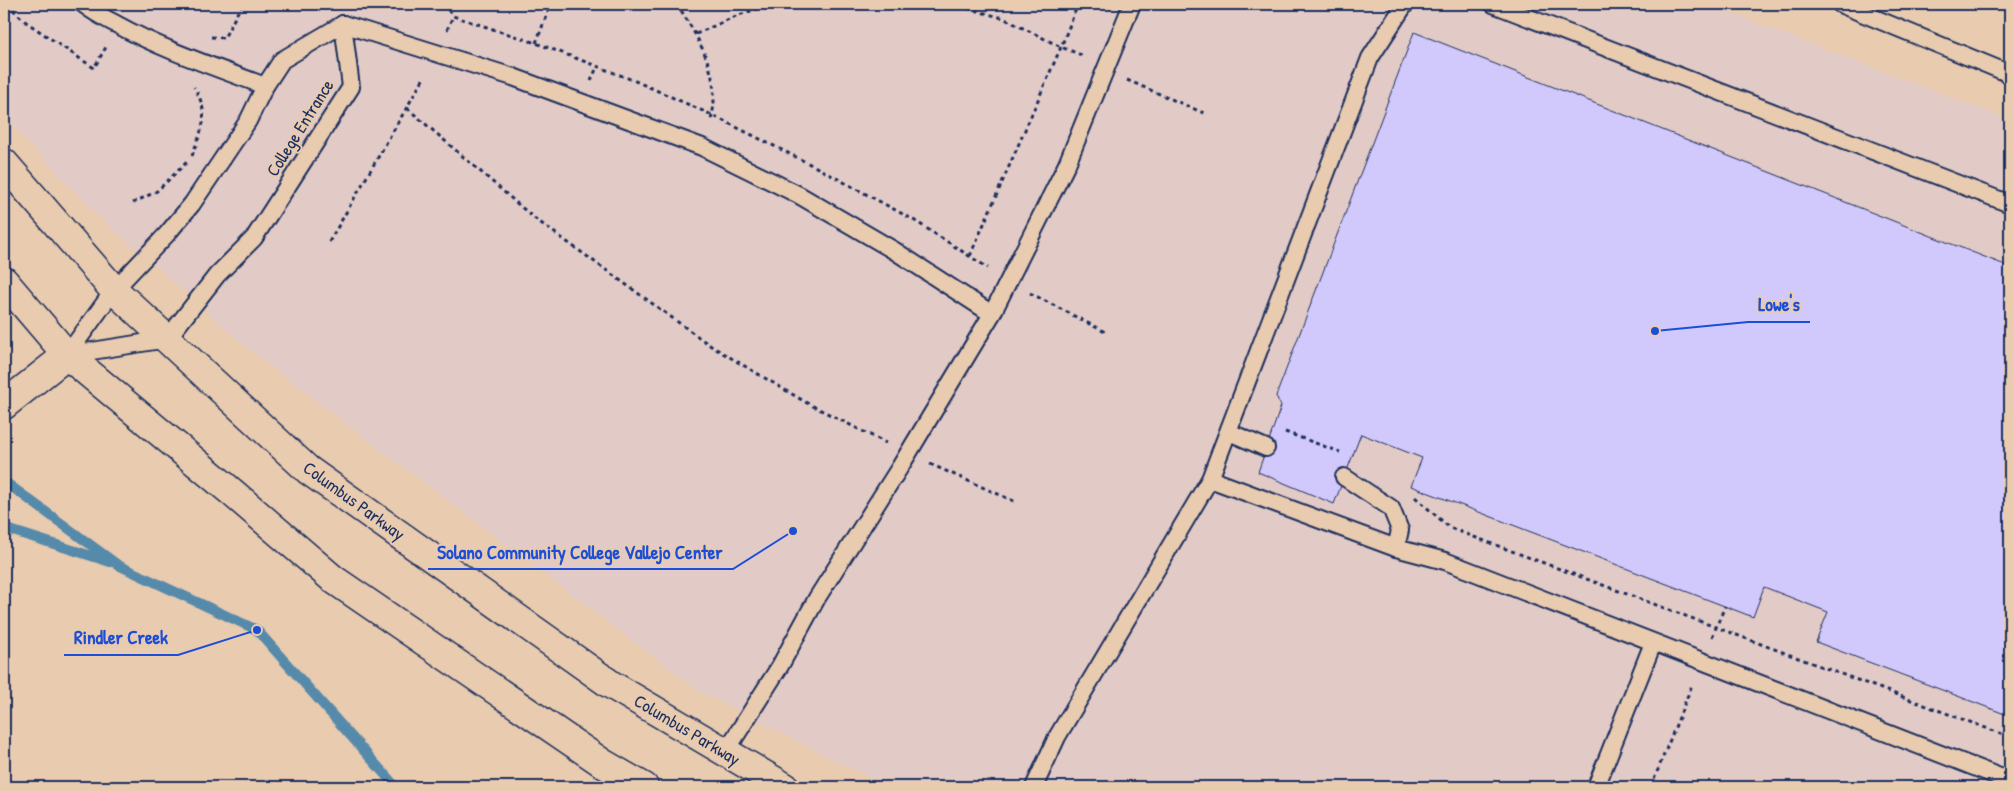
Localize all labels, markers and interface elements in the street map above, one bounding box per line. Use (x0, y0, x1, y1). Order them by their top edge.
street label: College Entrance (260, 75, 339, 181)
callout: Lowe's (1748, 288, 1810, 322)
text: Lowe's (1758, 291, 1800, 317)
street label: Columbus Parkway (298, 455, 411, 546)
callout: Solano Community College Vallejo Center (428, 535, 733, 569)
text: Solano Community College Vallejo Center (437, 539, 723, 566)
callout: Rindler Creek (64, 621, 178, 655)
text: Rindler Creek (74, 624, 168, 650)
street label: Columbus Parkway (629, 688, 746, 771)

